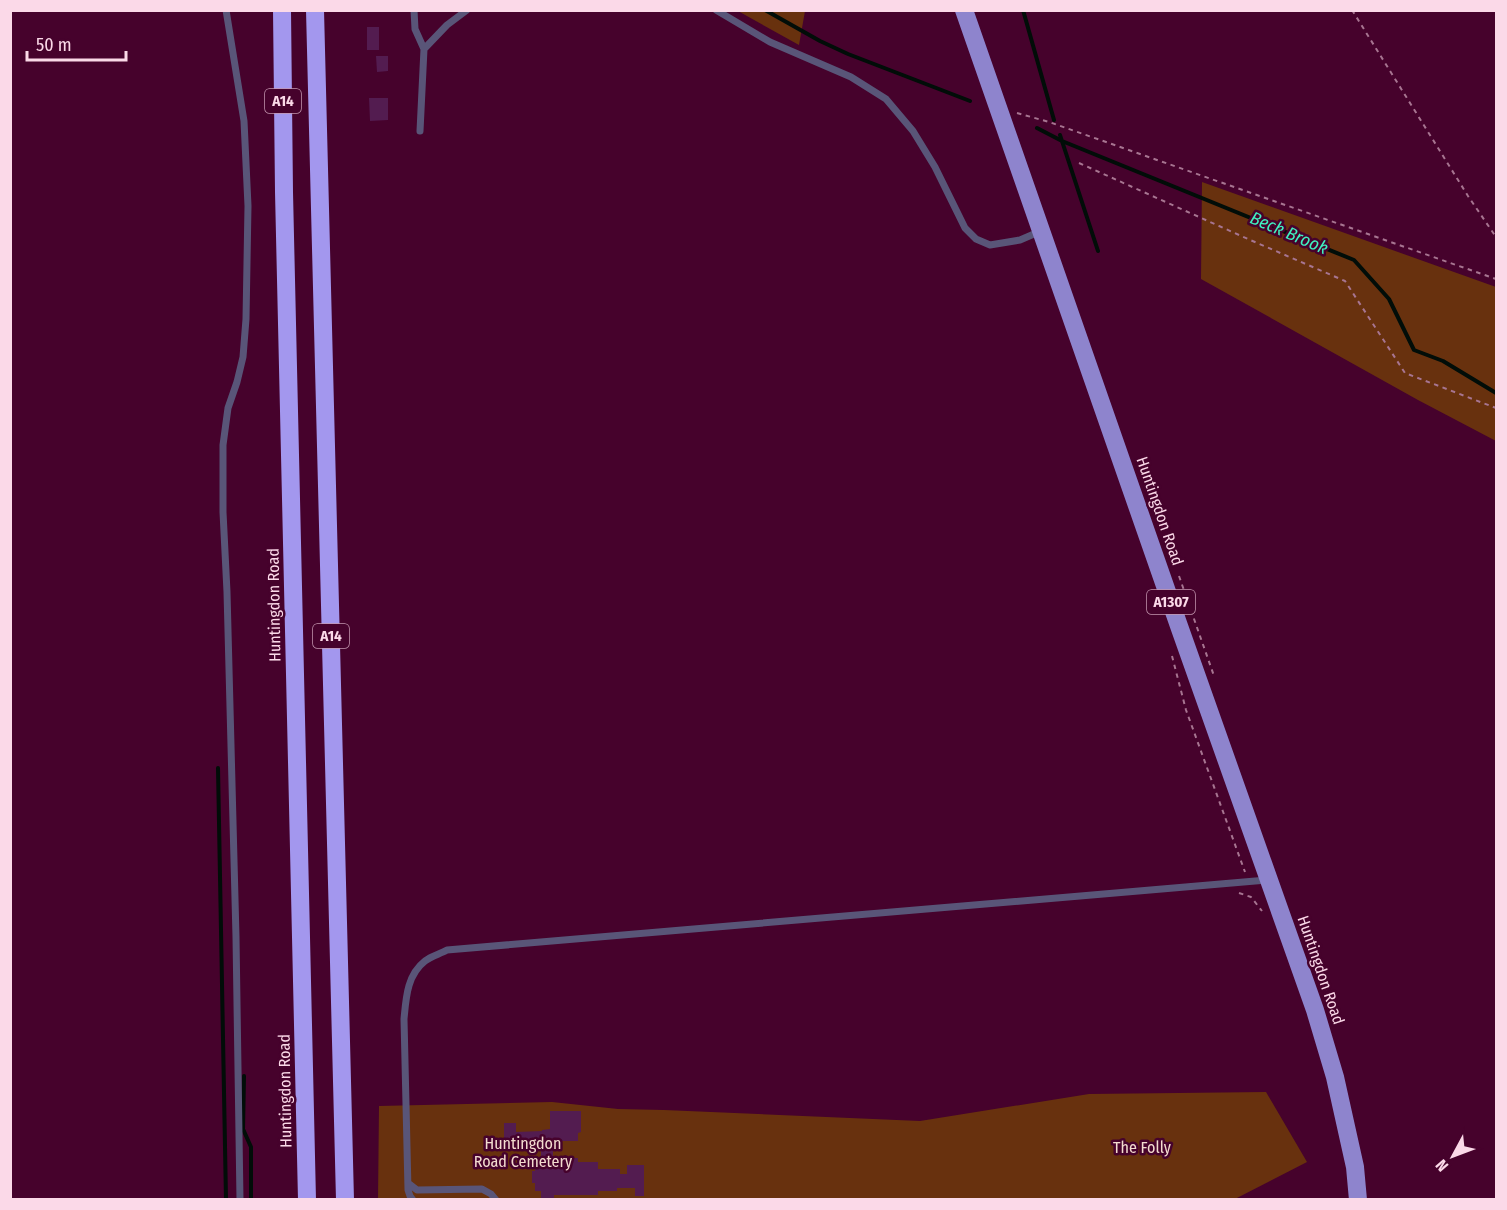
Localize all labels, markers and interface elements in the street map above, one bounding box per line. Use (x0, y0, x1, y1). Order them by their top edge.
scale bar (27, 24, 126, 62)
text: 50 m (36, 34, 72, 56)
road number: A14 (265, 89, 301, 113)
water label: Beck Brook (1247, 207, 1331, 259)
street label: Huntingdon Road (1132, 454, 1188, 568)
street label: Huntingdon Road (264, 548, 284, 662)
road number: A1307 (1147, 590, 1195, 614)
road number: A14 (313, 624, 349, 648)
street label: Huntingdon Road (1293, 913, 1349, 1027)
street label: Huntingdon Road (275, 1034, 295, 1148)
north arrow (1423, 1126, 1483, 1186)
park label: Huntingdon Road Cemetery (474, 1134, 573, 1171)
park label: The Folly (1113, 1138, 1172, 1157)
text: N (1432, 1156, 1452, 1175)

